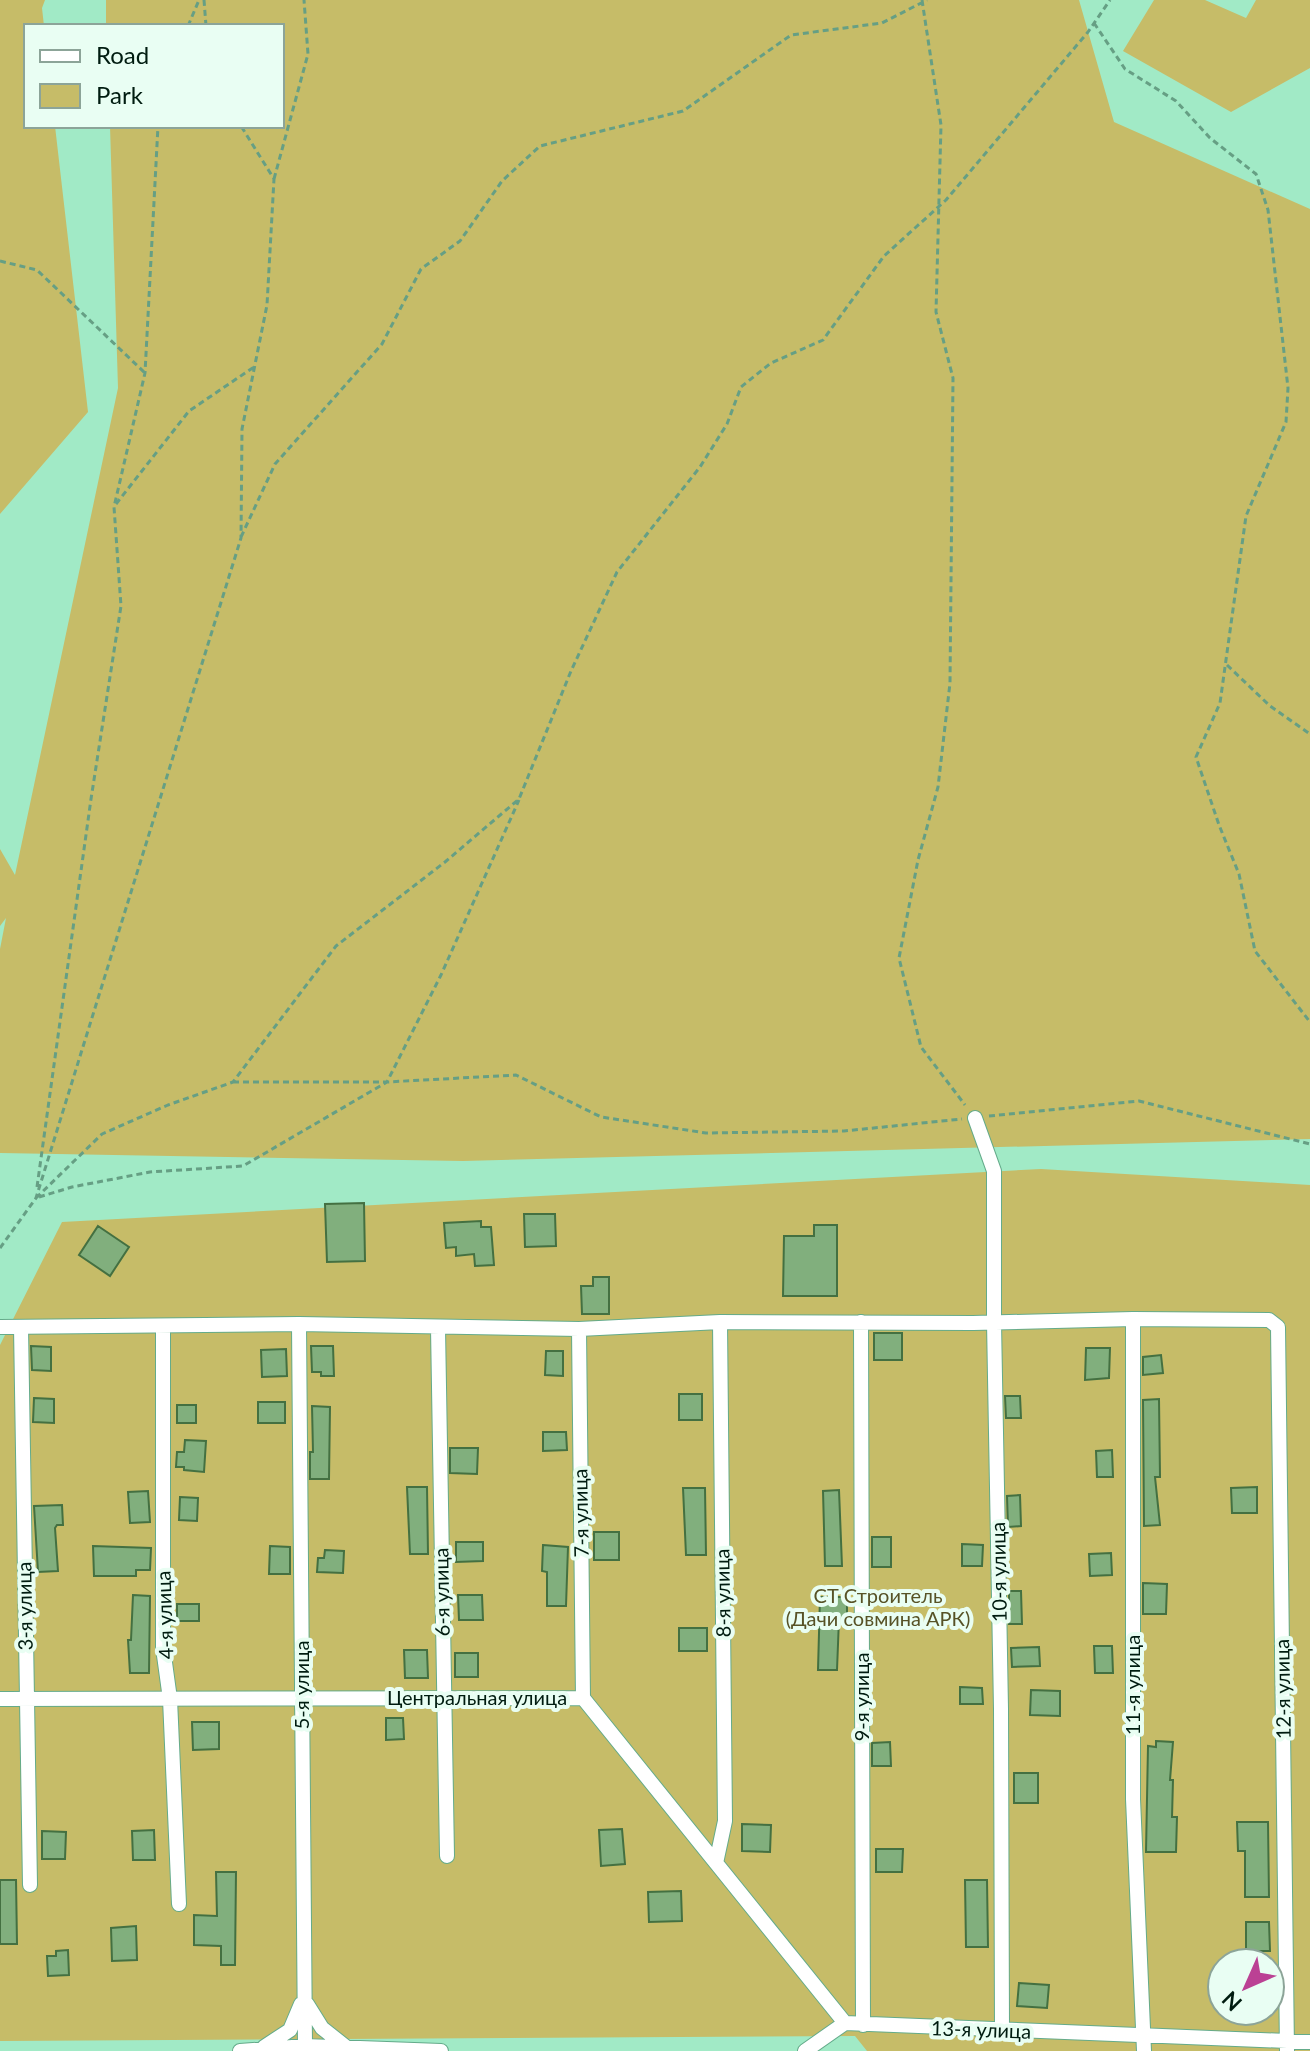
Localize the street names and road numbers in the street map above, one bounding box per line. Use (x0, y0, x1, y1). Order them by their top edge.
street label: 7-я улица (567, 1468, 593, 1558)
street label: 10-я улица (985, 1522, 1011, 1622)
street label: 6-я улица (428, 1547, 454, 1637)
street label: 8-я улица (709, 1548, 735, 1638)
street label: 3-я улица (11, 1561, 37, 1651)
street label: 4-я улица (150, 1570, 178, 1660)
street label: 11-я улица (1120, 1635, 1144, 1735)
street label: 12-я улица (1269, 1639, 1295, 1739)
street label: 5-я улица (289, 1641, 313, 1729)
street label: 9-я улица (849, 1653, 873, 1741)
street label: Центральная улица (387, 1685, 567, 1709)
street label: 13-я улица (931, 2015, 1032, 2043)

